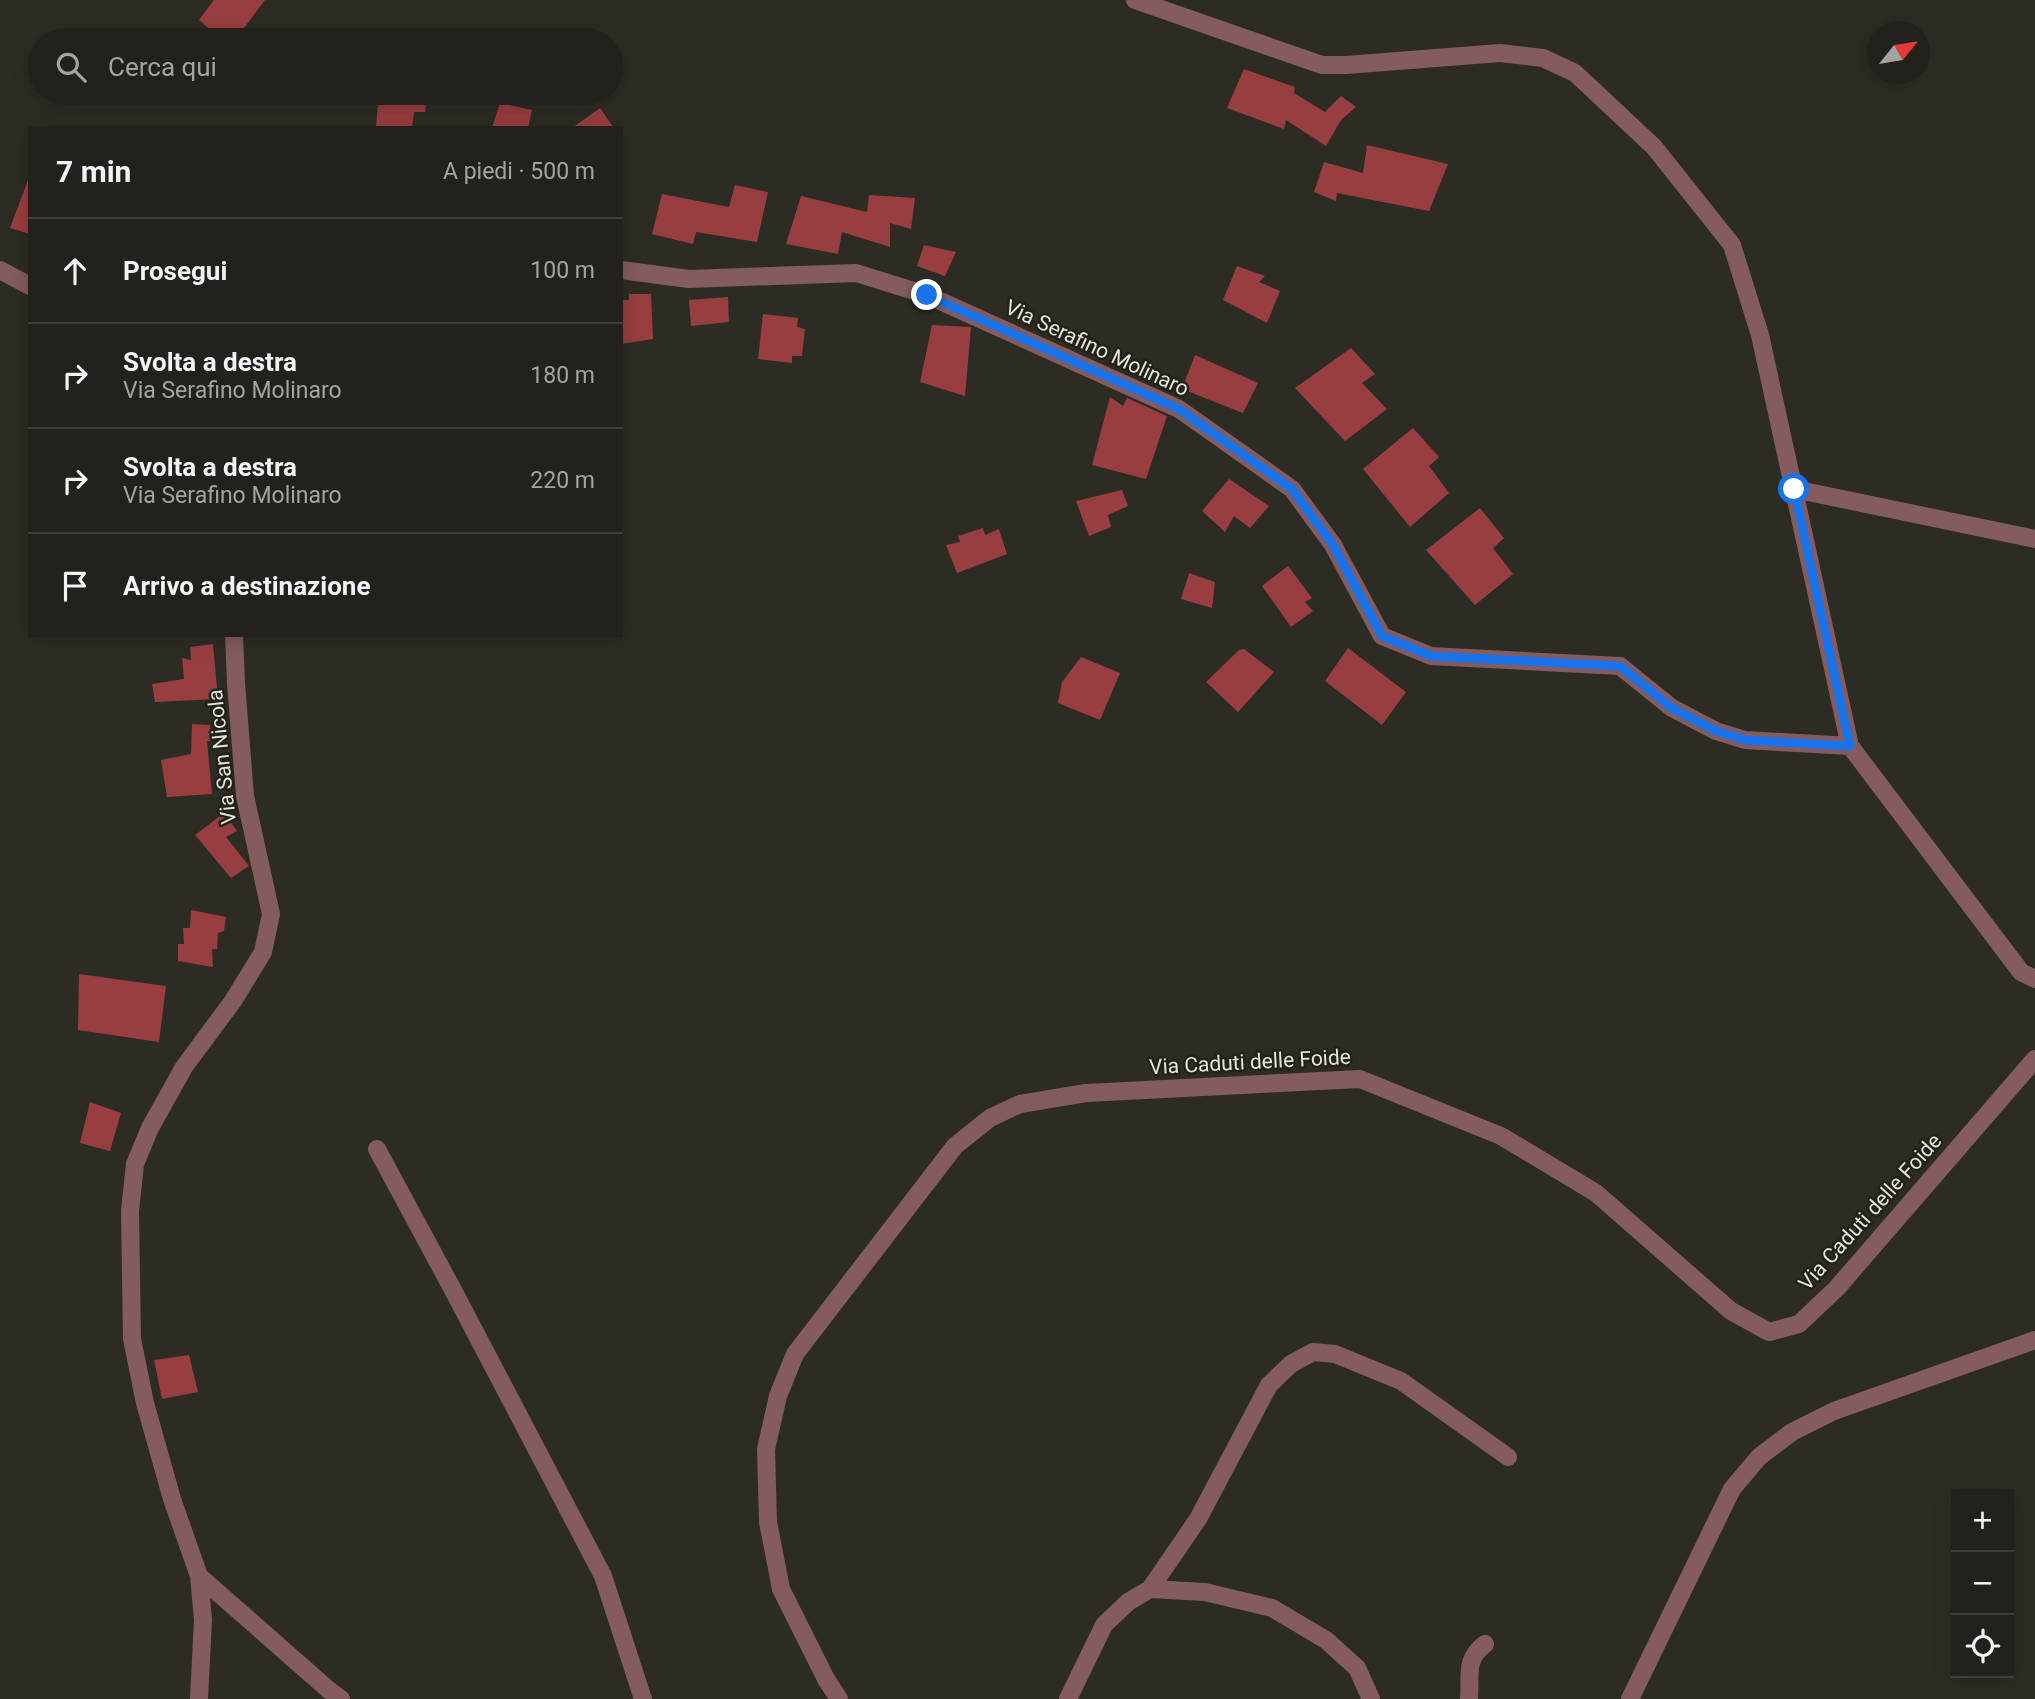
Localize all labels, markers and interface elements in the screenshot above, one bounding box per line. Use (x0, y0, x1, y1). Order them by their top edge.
north arrow (1867, 21, 1930, 84)
search box (28, 28, 623, 105)
icon: search (52, 48, 90, 86)
text: Cerca qui (108, 52, 217, 82)
text: 7 min (56, 154, 131, 189)
text: A piedi · 500 m (443, 158, 595, 185)
icon: ahead (56, 252, 94, 290)
text: Prosegui (123, 256, 227, 286)
text: 100 m (530, 257, 595, 284)
route end (911, 279, 942, 310)
street label: Via Serafino Molinaro (1001, 295, 1193, 401)
text: Svolta a destra (123, 347, 297, 377)
icon: right (56, 357, 94, 395)
text: 180 m (530, 362, 595, 389)
text: Via Serafino Molinaro (123, 377, 342, 404)
text: Svolta a destra (123, 452, 297, 482)
icon: right (56, 462, 94, 500)
text: 220 m (530, 467, 595, 494)
route start (1778, 473, 1809, 504)
text: Via Serafino Molinaro (123, 482, 342, 509)
icon: arrive (56, 567, 94, 605)
text: Arrivo a destinazione (123, 571, 370, 601)
street label: Via San Nicola (203, 688, 241, 826)
street label: Via Caduti delle Foide (1149, 1045, 1351, 1079)
street label: Via Caduti delle Foide (1794, 1129, 1946, 1295)
map controls (1951, 1489, 2014, 1678)
button: + (1951, 1489, 2014, 1552)
button: − (1951, 1552, 2014, 1615)
button: locate (1951, 1615, 2014, 1678)

